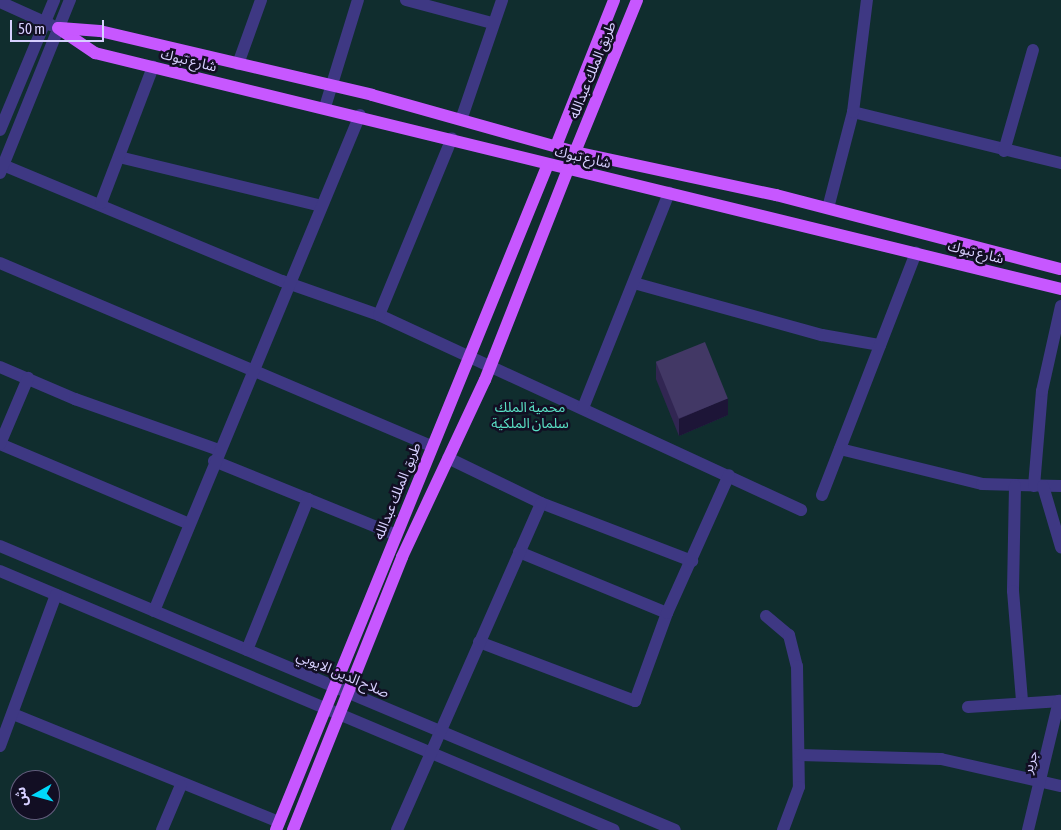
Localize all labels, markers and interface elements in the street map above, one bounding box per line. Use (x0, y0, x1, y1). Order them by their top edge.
scale bar (12, 10, 106, 42)
street label: طريق الملك عبدالله (565, 19, 619, 121)
text: 50 m (18, 20, 45, 37)
street label: شارع تبوك (159, 45, 219, 75)
street label: شارع تبوك (553, 142, 613, 172)
street label: شارع تبوك (946, 237, 1006, 267)
park label: محمية الملك سلمان الملكية (491, 399, 569, 432)
street label: طريق الملك عبدالله (370, 440, 424, 542)
street label: صلاح الدين الايوبي (294, 647, 392, 701)
street label: جرير (1019, 749, 1041, 775)
north arrow (10, 770, 60, 820)
text: ش (12, 786, 30, 807)

